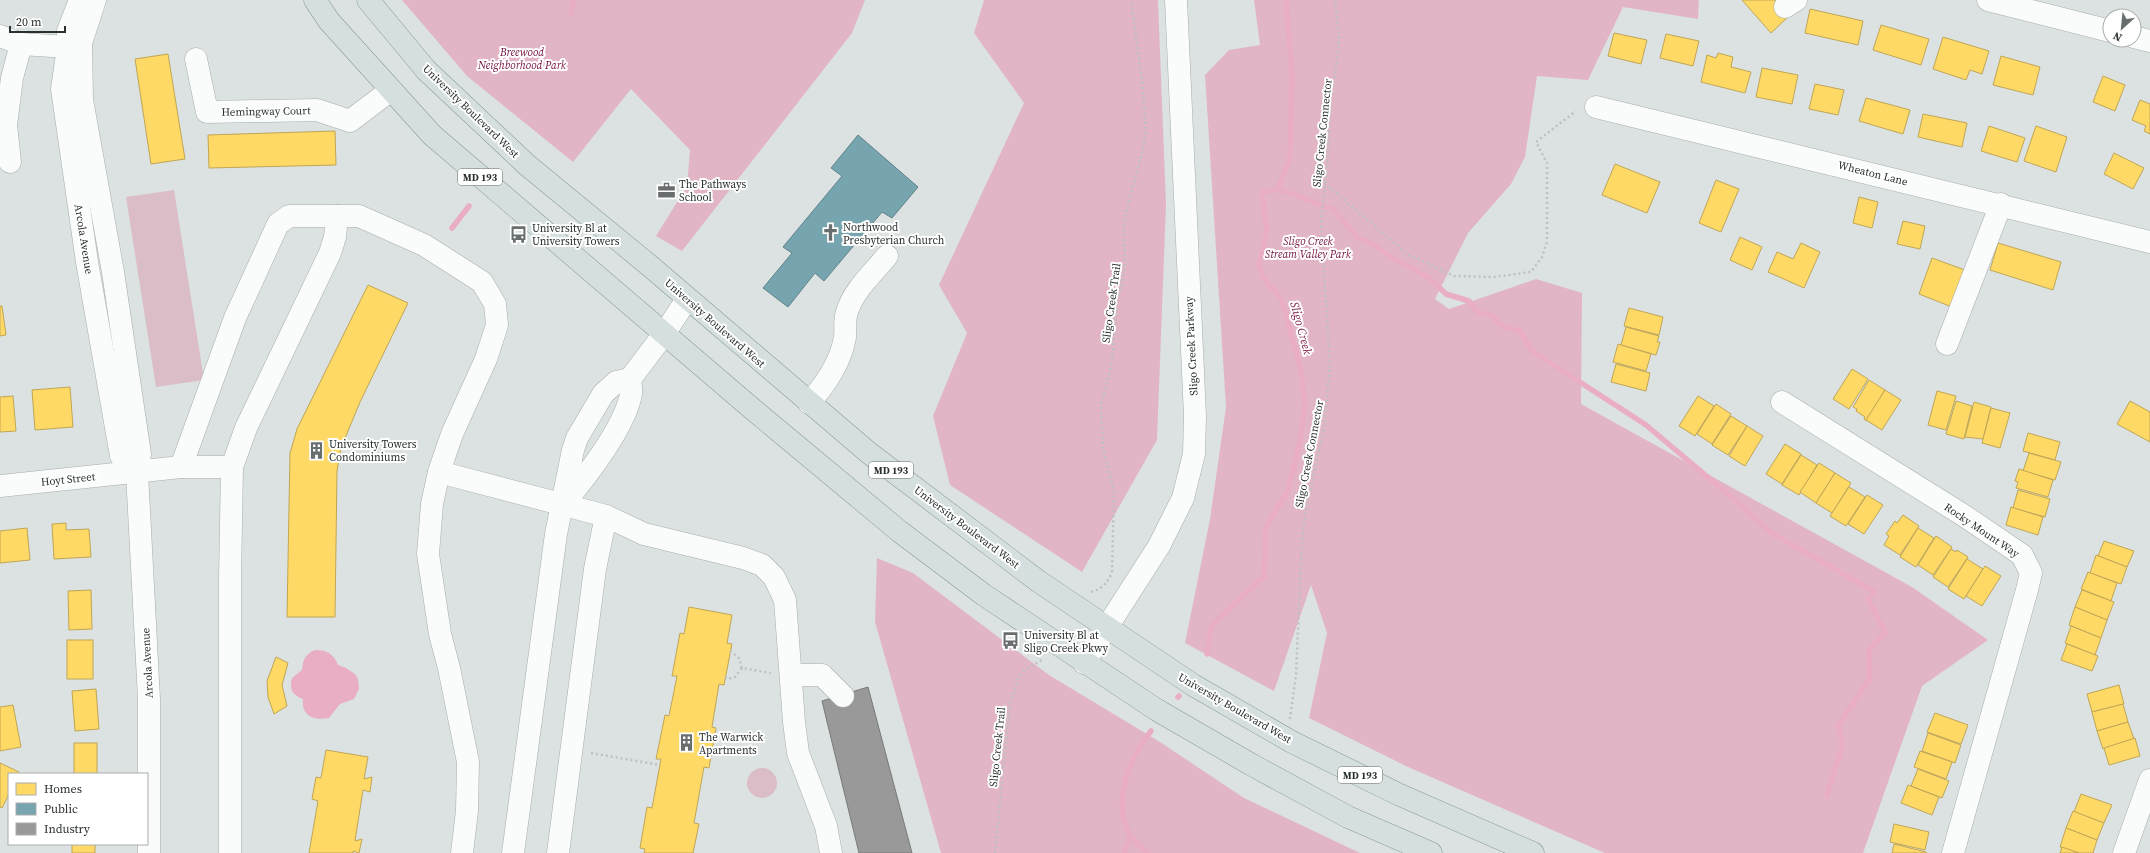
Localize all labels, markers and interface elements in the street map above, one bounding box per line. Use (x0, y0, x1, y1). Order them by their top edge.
scale bar (10, 8, 65, 34)
north arrow (2102, 8, 2142, 48)
text: 20 m (16, 14, 42, 30)
text: N (2111, 28, 2125, 45)
park label: Breewood Neighborhood Park (477, 45, 567, 73)
street label: University Boulevard West (419, 61, 522, 162)
street label: Sligo Creek Connector (1309, 78, 1336, 188)
street label: Hemingway Court (221, 103, 311, 120)
street label: Wheaton Lane (1836, 158, 1910, 190)
road number: MD 193 (458, 169, 502, 185)
place label: The Pathways School (679, 177, 747, 205)
office icon: The Pathways School (656, 180, 676, 200)
street label: Arcola Avenue (71, 203, 96, 275)
place label: Northwood Presbyterian Church (843, 220, 945, 248)
place label: University Bl at University Towers (532, 221, 620, 249)
church icon: Northwood Presbyterian Church (820, 223, 840, 243)
bus stop icon: University Bl at University Towers (509, 224, 529, 244)
park label: Sligo Creek Stream Valley Park (1265, 234, 1352, 262)
street label: Sligo Creek Trail (1098, 262, 1125, 344)
street label: University Boulevard West (661, 276, 768, 371)
street label: Sligo Creek Parkway (1181, 296, 1202, 396)
water label: Sligo Creek (1286, 300, 1316, 357)
street label: Sligo Creek Connector (1292, 399, 1327, 509)
place label: University Towers Condominiums (329, 437, 417, 465)
building icon: University Towers Condominiums (306, 440, 326, 460)
road number: MD 193 (869, 462, 913, 478)
street label: Hoyt Street (40, 469, 96, 490)
street label: University Boulevard West (911, 483, 1023, 572)
street label: Rocky Mount Way (1941, 500, 2023, 561)
street label: Arcola Avenue (138, 627, 157, 699)
place label: University Bl at Sligo Creek Pkwy (1024, 628, 1108, 656)
bus stop icon: University Bl at Sligo Creek Pkwy (1001, 631, 1021, 651)
street label: University Boulevard West (1175, 670, 1295, 747)
street label: Sligo Creek Trail (986, 706, 1009, 788)
place label: The Warwick Apartments (699, 730, 764, 758)
building icon: The Warwick Apartments (676, 733, 696, 753)
road number: MD 193 (1338, 767, 1382, 783)
legend (8, 773, 148, 845)
text: Homes (44, 781, 82, 797)
text: Public (44, 801, 78, 817)
text: Industry (44, 821, 91, 837)

